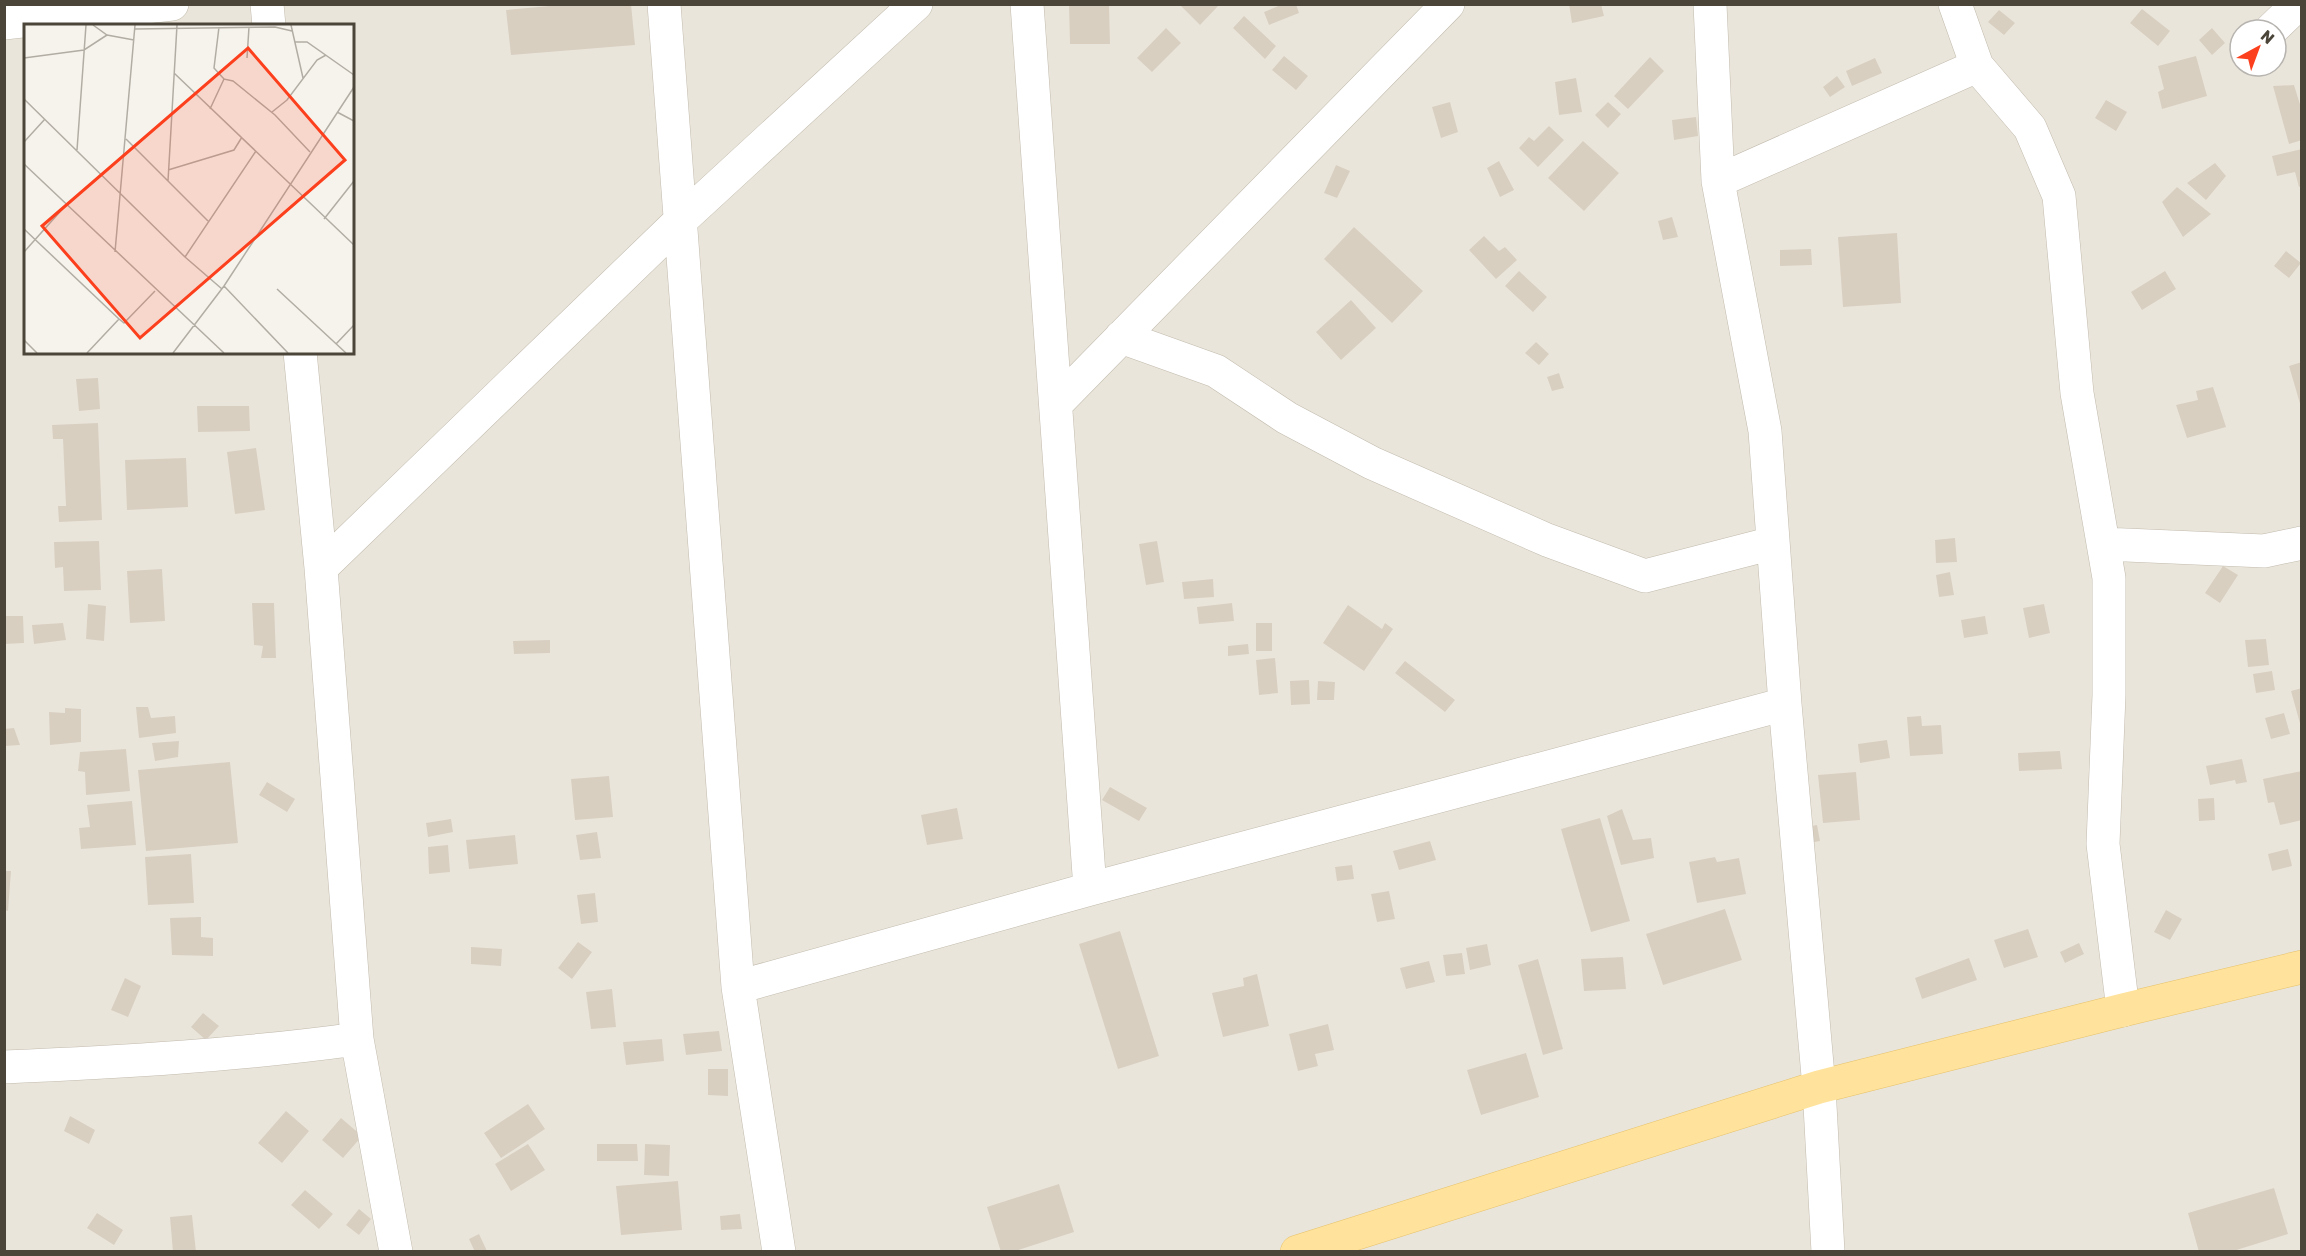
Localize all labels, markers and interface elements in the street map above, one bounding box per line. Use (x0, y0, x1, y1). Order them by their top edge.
north arrow (2228, 18, 2288, 78)
inset map (24, 24, 354, 354)
text: N (2257, 26, 2278, 48)

